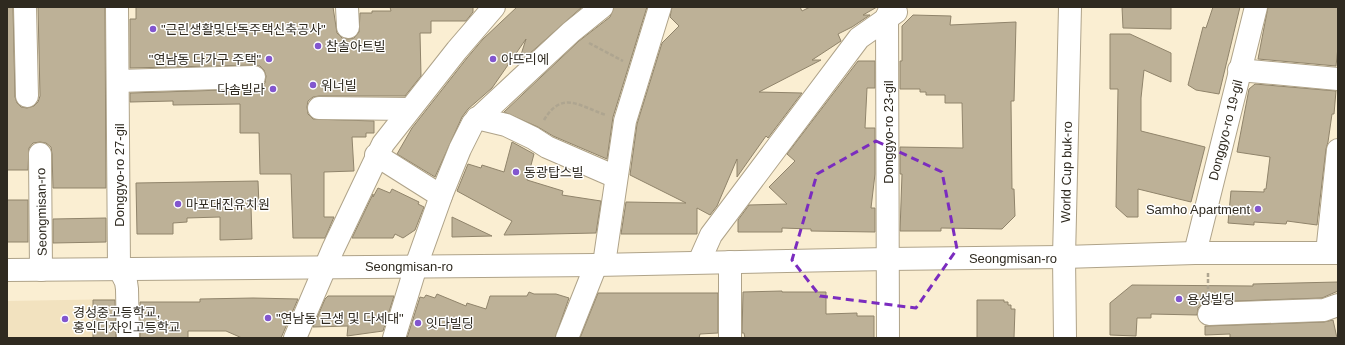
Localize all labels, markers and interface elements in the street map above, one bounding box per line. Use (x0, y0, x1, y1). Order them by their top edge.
place label: "근린생활및단독주택신축공사" (161, 22, 326, 37)
marker: "근린생활및단독주택신축공사" (148, 24, 158, 34)
place label: 참솔아트빌 (326, 39, 386, 54)
marker: 참솔아트빌 (313, 41, 323, 51)
place label: "연남동 다가구 주택" (149, 52, 261, 67)
place label: 아뜨리에 (501, 52, 549, 67)
marker: "연남동 다가구 주택" (264, 54, 274, 64)
marker: 아뜨리에 (488, 54, 498, 64)
place label: 워너빌 (321, 78, 357, 93)
street label: Donggyo-ro 19-gil (1206, 78, 1245, 182)
marker: 워너빌 (308, 80, 318, 90)
street label: Donggyo-ro 23-gil (881, 80, 896, 184)
place label: 다솜빌라 (217, 82, 265, 97)
marker: 다솜빌라 (268, 84, 278, 94)
street label: World Cup buk-ro (1058, 121, 1075, 223)
street label: Donggyo-ro 27-gil (112, 123, 127, 227)
place label: 동광탑스빌 (524, 165, 584, 180)
marker: 동광탑스빌 (511, 167, 521, 177)
street label: Seongmisan-ro (33, 168, 50, 256)
place label: 마포대진유치원 (186, 197, 270, 212)
marker: 마포대진유치원 (173, 199, 183, 209)
place label: Samho Apartment (1146, 202, 1250, 217)
marker: Samho Apartment (1253, 204, 1263, 214)
street label: Seongmisan-ro (969, 251, 1057, 266)
street label: Seongmisan-ro (365, 259, 453, 274)
place label: 용성빌딩 (1187, 292, 1235, 307)
marker: 용성빌딩 (1174, 294, 1184, 304)
place label: 경성중고등학교, 홍익디자인고등학교 (73, 305, 181, 335)
place label: "연남동 근생 및 다세대" (276, 311, 404, 326)
marker: "연남동 근생 및 다세대" (263, 313, 273, 323)
marker: 경성중고등학교, 홍익디자인고등학교 (60, 314, 70, 324)
place label: 잇다빌딩 (426, 316, 474, 331)
marker: 잇다빌딩 (413, 318, 423, 328)

